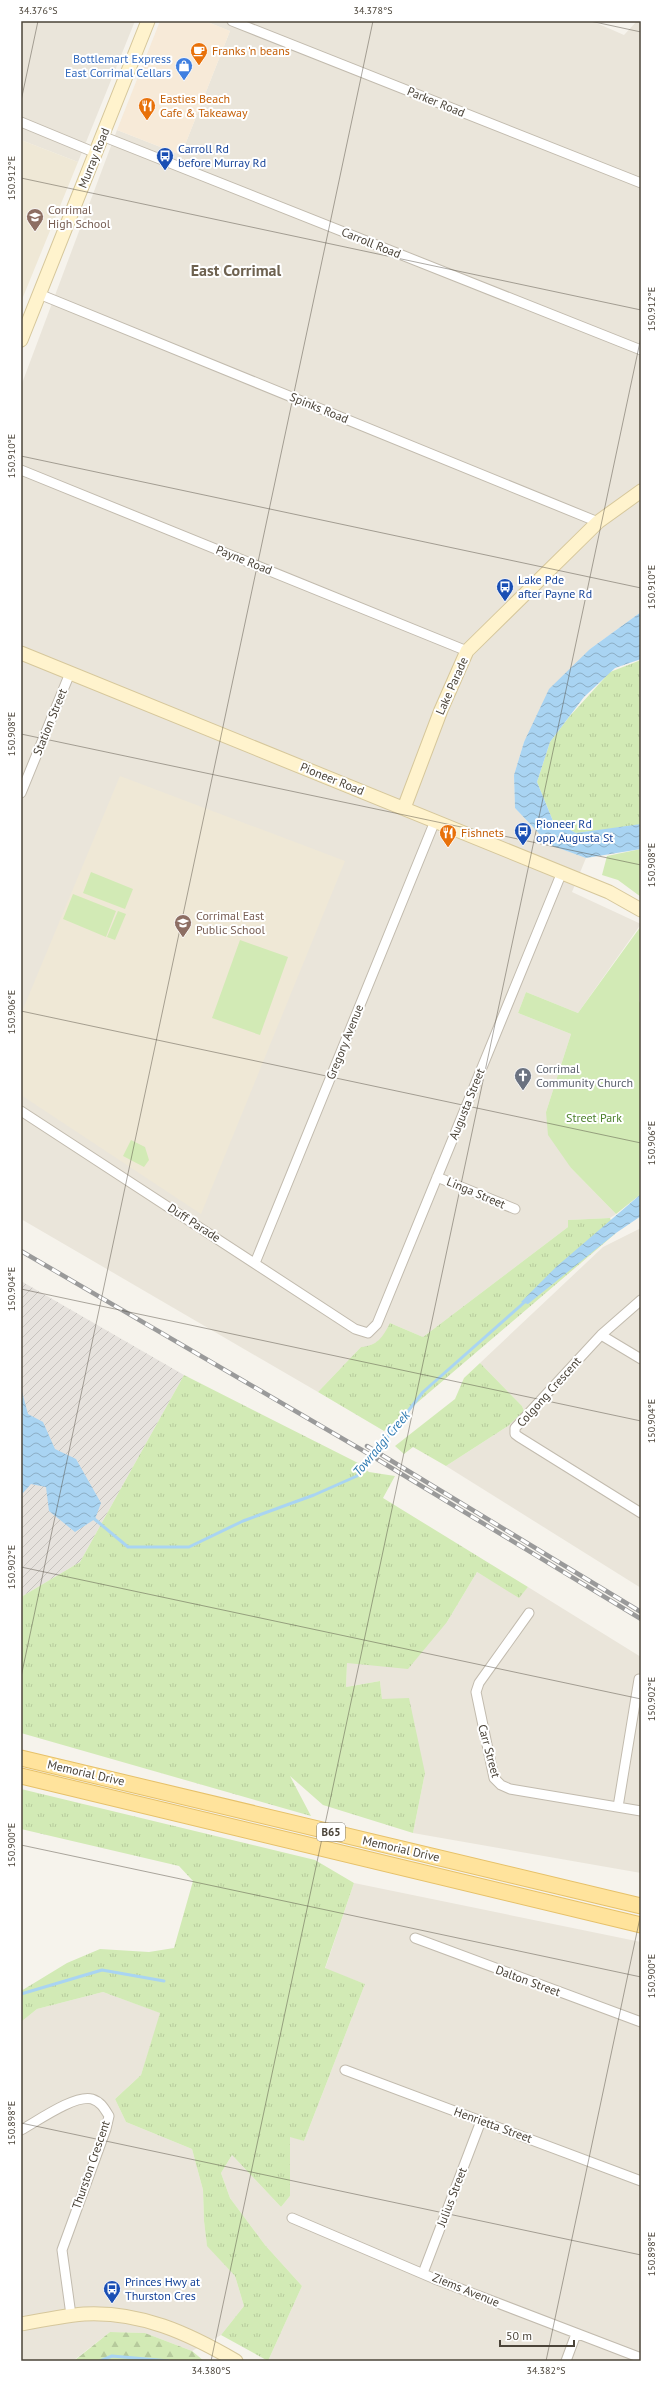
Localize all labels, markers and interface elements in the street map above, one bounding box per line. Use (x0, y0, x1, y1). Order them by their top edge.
text: 34.376°S (19, 4, 57, 17)
text: 34.378°S (354, 4, 392, 17)
cafe icon: Franks 'n beans (189, 41, 209, 66)
place label: Franks 'n beans (212, 43, 290, 58)
place label: Bottlemart Express East Corrimal Cellars (65, 51, 171, 80)
shop icon: Bottlemart Express East Corrimal Cellars (174, 56, 194, 81)
street label: Parker Road (405, 83, 467, 120)
place label: Easties Beach Cafe & Takeaway (160, 91, 248, 120)
restaurant icon: Easties Beach Cafe & Takeaway (137, 96, 157, 121)
street label: Murray Road (75, 125, 112, 190)
place label: Carroll Rd before Murray Rd (178, 141, 266, 170)
bus stop icon: Carroll Rd before Murray Rd (155, 146, 175, 171)
text: 150.912°E (5, 156, 18, 200)
place label: Corrimal High School (48, 202, 111, 231)
school or university icon: Corrimal High School (25, 207, 45, 232)
street label: Carroll Road (339, 224, 403, 261)
district label: East Corrimal (191, 260, 282, 280)
text: 150.912°E (645, 287, 658, 331)
street label: Spinks Road (288, 389, 351, 426)
text: 150.910°E (5, 434, 18, 478)
street label: Payne Road (214, 542, 274, 578)
text: 150.910°E (645, 565, 658, 609)
place label: Lake Pde after Payne Rd (518, 572, 592, 601)
bus stop icon: Lake Pde after Payne Rd (495, 577, 515, 602)
street label: Lake Parade (432, 655, 471, 717)
street label: Station Street (29, 686, 70, 757)
text: 150.908°E (5, 712, 18, 756)
street label: Pioneer Road (298, 759, 366, 798)
place label: Pioneer Rd opp Augusta St (536, 816, 613, 845)
bus stop icon: Pioneer Rd opp Augusta St (513, 821, 533, 846)
restaurant icon: Fishnets (438, 823, 458, 848)
place label: Fishnets (461, 825, 504, 840)
text: 150.908°E (645, 843, 658, 887)
place label: Corrimal East Public School (196, 908, 265, 937)
school or university icon: Corrimal East Public School (173, 913, 193, 938)
text: 150.906°E (5, 990, 18, 1034)
street label: Gregory Avenue (323, 1002, 366, 1082)
place label: Corrimal Community Church (536, 1061, 633, 1090)
street label: Augusta Street (445, 1066, 488, 1142)
church icon: Corrimal Community Church (513, 1066, 533, 1091)
park label: Street Park (566, 1110, 622, 1125)
text: 150.906°E (645, 1121, 658, 1165)
street label: Linga Street (445, 1173, 508, 1212)
street label: Duff Parade (165, 1200, 224, 1245)
text: 150.904°E (5, 1267, 18, 1311)
street label: Colgong Crescent (513, 1354, 584, 1430)
text: 150.904°E (645, 1399, 658, 1443)
water label: Towradgi Creek (349, 1406, 414, 1479)
text: 150.902°E (5, 1545, 18, 1589)
text: 150.902°E (645, 1677, 658, 1721)
street label: Carr Street (475, 1723, 504, 1779)
street label: Memorial Drive (46, 1756, 126, 1789)
text: 150.900°E (5, 1823, 18, 1867)
road number: B65 (317, 1823, 345, 1841)
street label: Memorial Drive (361, 1832, 441, 1865)
text: 150.900°E (645, 1954, 658, 1998)
street label: Dalton Street (494, 1962, 563, 1999)
text: 150.898°E (5, 2101, 18, 2145)
street label: Henrietta Street (452, 2103, 534, 2146)
street label: Thurston Crescent (68, 2119, 113, 2211)
street label: Julius Street (433, 2165, 470, 2229)
text: 150.898°E (645, 2232, 658, 2276)
street label: Ziems Avenue (430, 2269, 502, 2310)
place label: Princes Hwy at Thurston Cres (125, 2274, 200, 2303)
bus stop icon: Princes Hwy at Thurston Cres (102, 2279, 122, 2304)
scale bar (500, 2322, 574, 2348)
text: 50 m (506, 2328, 532, 2343)
text: 34.380°S (192, 2364, 230, 2377)
text: 34.382°S (527, 2364, 565, 2377)

